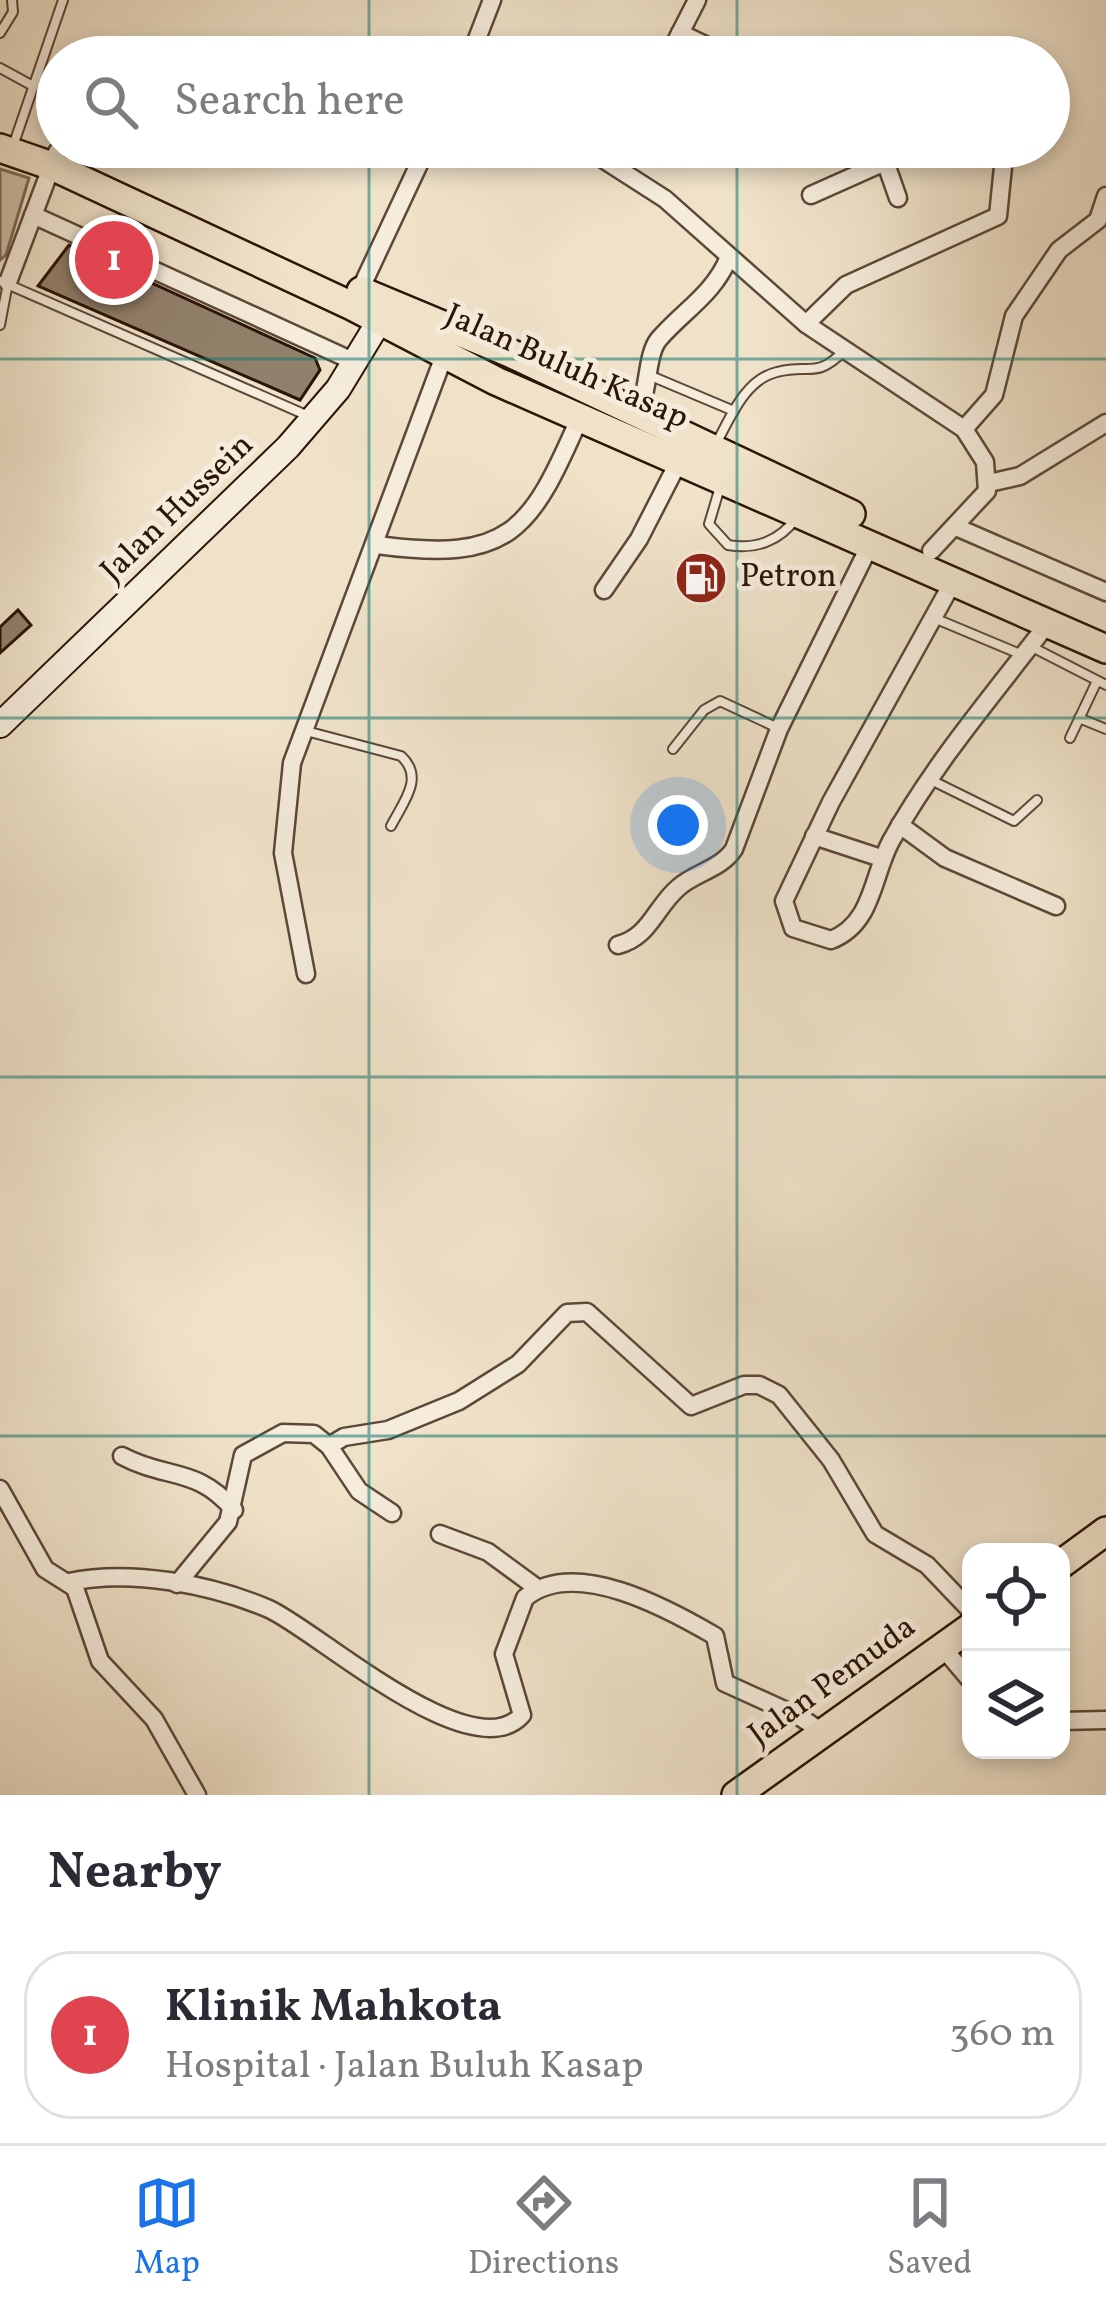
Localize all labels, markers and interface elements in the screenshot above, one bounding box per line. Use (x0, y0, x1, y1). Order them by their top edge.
search box (36, 36, 1070, 168)
icon: search (78, 69, 144, 135)
text: Search here (174, 71, 405, 134)
pin: 1 (75, 215, 153, 305)
street label: Jalan Buluh Kasap (437, 294, 695, 442)
street label: Jalan Hussein (91, 424, 265, 594)
fuel station icon: Petron (673, 550, 729, 606)
place label: Petron (740, 555, 837, 601)
your location (648, 795, 708, 855)
map controls (962, 1543, 1070, 1759)
button: locate (962, 1543, 1070, 1651)
street label: Jalan Pemuda (740, 1606, 926, 1758)
button: layers (962, 1651, 1070, 1759)
text: Nearby (48, 1838, 222, 1909)
text: Klinik Mahkota (165, 1977, 502, 2040)
text: 1 (82, 2008, 98, 2062)
text: 360 m (950, 2008, 1055, 2062)
text: Hospital · Jalan Buluh Kasap (165, 2040, 644, 2094)
tab: Map (134, 2170, 200, 2288)
tab: Directions (468, 2170, 619, 2288)
tab: Saved (887, 2170, 972, 2288)

